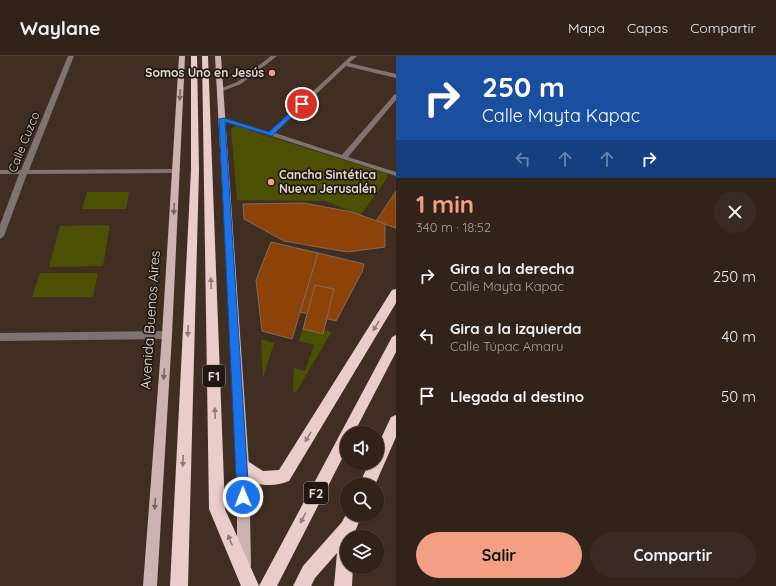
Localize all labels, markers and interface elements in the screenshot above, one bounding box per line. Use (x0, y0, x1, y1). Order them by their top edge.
text: Waylane (20, 16, 100, 40)
text: Mapa (568, 19, 605, 37)
text: Capas (627, 19, 668, 37)
text: Compartir (690, 19, 756, 37)
place label: Somos Uno en Jesús (145, 65, 264, 80)
marker: Somos Uno en Jesús (267, 68, 277, 78)
text: 250 m (482, 69, 565, 104)
icon: right (416, 72, 468, 124)
pin (285, 87, 319, 121)
one-way arrow (177, 89, 183, 102)
icon: arrive (291, 93, 313, 115)
text: Calle Mayta Kapac (482, 104, 640, 127)
street label: Calle Cuzco (5, 109, 43, 174)
icon: left (512, 148, 534, 170)
icon: ahead (554, 148, 576, 170)
icon: ahead (596, 148, 618, 170)
icon: right (638, 148, 660, 170)
place label: Cancha Sintética Nueva Jerusalén (279, 167, 376, 196)
marker: Cancha Sintética Nueva Jerusalén (266, 177, 276, 187)
text: 1 min (416, 189, 474, 219)
button: close (714, 191, 756, 233)
one-way arrow (171, 203, 178, 215)
text: 340 m · 18:52 (416, 219, 491, 235)
street label: Avenida Buenos Aires (136, 250, 164, 390)
text: Gira a la derecha (450, 259, 575, 278)
icon: right (416, 265, 438, 287)
text: 250 m (713, 267, 756, 286)
one-way arrow (208, 277, 215, 289)
text: Calle Mayta Kapac (450, 278, 564, 294)
text: Gira a la izquierda (450, 319, 582, 338)
one-way arrow (372, 320, 379, 332)
one-way arrow (185, 325, 192, 337)
icon: left (416, 325, 438, 347)
text: 40 m (721, 327, 756, 346)
text: Calle Túpac Amaru (450, 338, 563, 354)
road number: F1 (203, 365, 225, 387)
one-way arrow (161, 368, 168, 380)
icon: arrive (416, 385, 438, 407)
text: Llegada al destino (450, 387, 584, 406)
text: 50 m (721, 387, 756, 406)
one-way arrow (212, 406, 218, 419)
map controls (340, 426, 384, 574)
button: sound (340, 426, 384, 470)
one-way arrow (304, 431, 311, 443)
one-way arrow (180, 455, 187, 467)
position arrow (222, 476, 264, 518)
button: search (340, 478, 384, 522)
road number: F2 (304, 482, 328, 504)
one-way arrow (152, 498, 159, 510)
one-way arrow (300, 512, 306, 524)
button: layers (340, 530, 384, 574)
button: Salir (416, 532, 582, 578)
button: Compartir (590, 532, 756, 578)
one-way arrow (227, 535, 233, 546)

